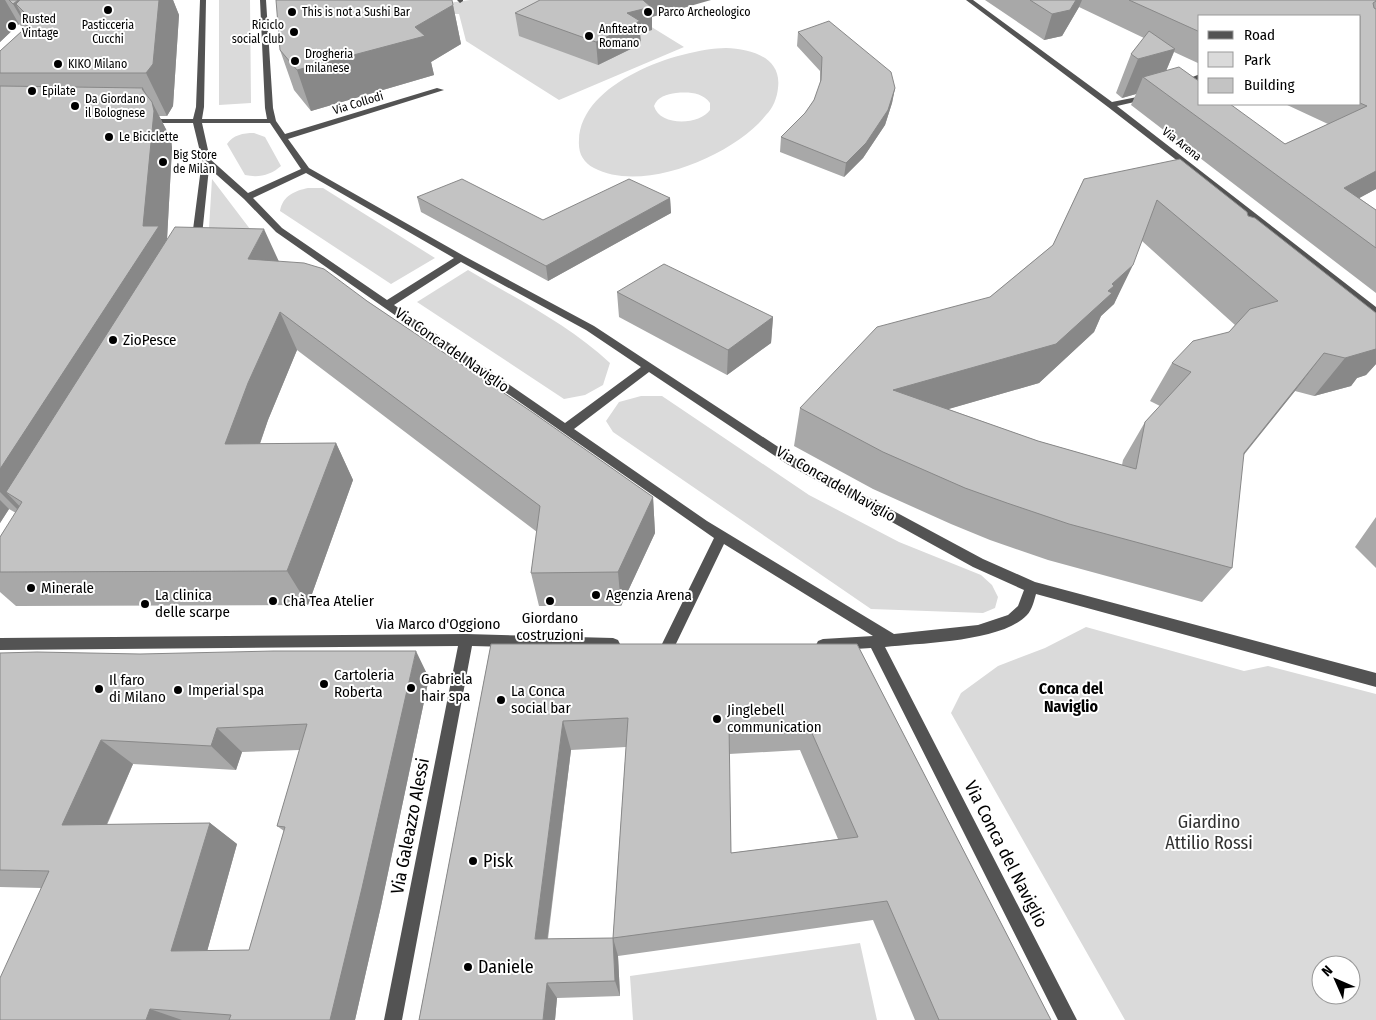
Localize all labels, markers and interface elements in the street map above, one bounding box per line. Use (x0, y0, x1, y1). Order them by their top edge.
marker: Pasticceria Cucchi (102, 4, 114, 16)
place label: This is not a Sushi Bar (302, 5, 411, 19)
place label: Parco Archeologico (658, 5, 751, 19)
marker: This is not a Sushi Bar (286, 6, 298, 18)
marker: Parco Archeologico (642, 6, 654, 18)
place label: Rusted Vintage (22, 12, 59, 40)
legend (1198, 15, 1361, 105)
place label: Pasticceria Cucchi (82, 18, 134, 46)
place label: Riciclo social club (232, 18, 284, 46)
marker: Rusted Vintage (6, 20, 18, 32)
place label: Anfiteatro Romano (599, 22, 647, 50)
marker: Riciclo social club (288, 26, 300, 38)
text: Road (1244, 26, 1275, 44)
marker: Anfiteatro Romano (583, 30, 595, 42)
place label: Drogheria milanese (305, 47, 353, 75)
text: Park (1244, 51, 1271, 69)
marker: Drogheria milanese (289, 55, 301, 67)
place label: KIKO Milano (68, 57, 127, 71)
marker: KIKO Milano (52, 58, 64, 70)
text: Building (1244, 76, 1295, 94)
place label: Epilate (42, 84, 76, 98)
marker: Epilate (26, 85, 38, 97)
street label: Via Collodi (331, 89, 385, 117)
place label: Da Giordano il Bolognese (85, 92, 146, 120)
marker: Da Giordano il Bolognese (69, 100, 81, 112)
street label: Via Arena (1160, 124, 1205, 164)
place label: Le Biciclette (119, 130, 178, 144)
marker: Le Biciclette (103, 131, 115, 143)
place label: Big Store de Milàn (173, 148, 217, 176)
marker: Big Store de Milàn (157, 156, 169, 168)
street label: Via Conca del Naviglio (392, 304, 512, 396)
place label: ZioPesce (123, 331, 177, 349)
marker: ZioPesce (107, 334, 119, 346)
street label: Via Conca del Naviglio (773, 442, 899, 526)
place label: Minerale (41, 579, 94, 597)
marker: Minerale (25, 582, 37, 594)
place label: La clinica delle scarpe (155, 586, 230, 621)
place label: Agenzia Arena (606, 586, 692, 604)
marker: Agenzia Arena (590, 589, 602, 601)
place label: Chà Tea Atelier (283, 592, 375, 610)
marker: Chà Tea Atelier (267, 595, 279, 607)
marker: Giordano costruzioni (544, 595, 556, 607)
marker: La clinica delle scarpe (139, 598, 151, 610)
place label: Giordano costruzioni (516, 609, 584, 644)
street label: Via Marco d'Oggiono (376, 615, 500, 633)
place label: Cartoleria Roberta (334, 666, 394, 701)
place label: Gabriela hair spa (421, 670, 473, 705)
place label: Il faro di Milano (109, 671, 166, 706)
marker: Cartoleria Roberta (318, 678, 330, 690)
district label: Conca del Naviglio (1039, 679, 1104, 716)
place label: Imperial spa (188, 681, 264, 699)
marker: Gabriela hair spa (405, 682, 417, 694)
place label: La Conca social bar (511, 682, 571, 717)
marker: Il faro di Milano (93, 683, 105, 695)
marker: Imperial spa (172, 684, 184, 696)
marker: La Conca social bar (495, 694, 507, 706)
place label: Jinglebell communication (727, 701, 822, 736)
marker: Jinglebell communication (711, 713, 723, 725)
street label: Via Galeazzo Alessi (386, 756, 434, 896)
street label: Via Conca del Naviglio (959, 777, 1053, 931)
park label: Giardino Attilio Rossi (1165, 811, 1253, 854)
place label: Pisk (483, 850, 514, 872)
marker: Pisk (467, 855, 479, 867)
north arrow (1311, 955, 1361, 1005)
place label: Daniele (478, 956, 534, 978)
marker: Daniele (462, 961, 474, 973)
text: N (1318, 962, 1336, 980)

